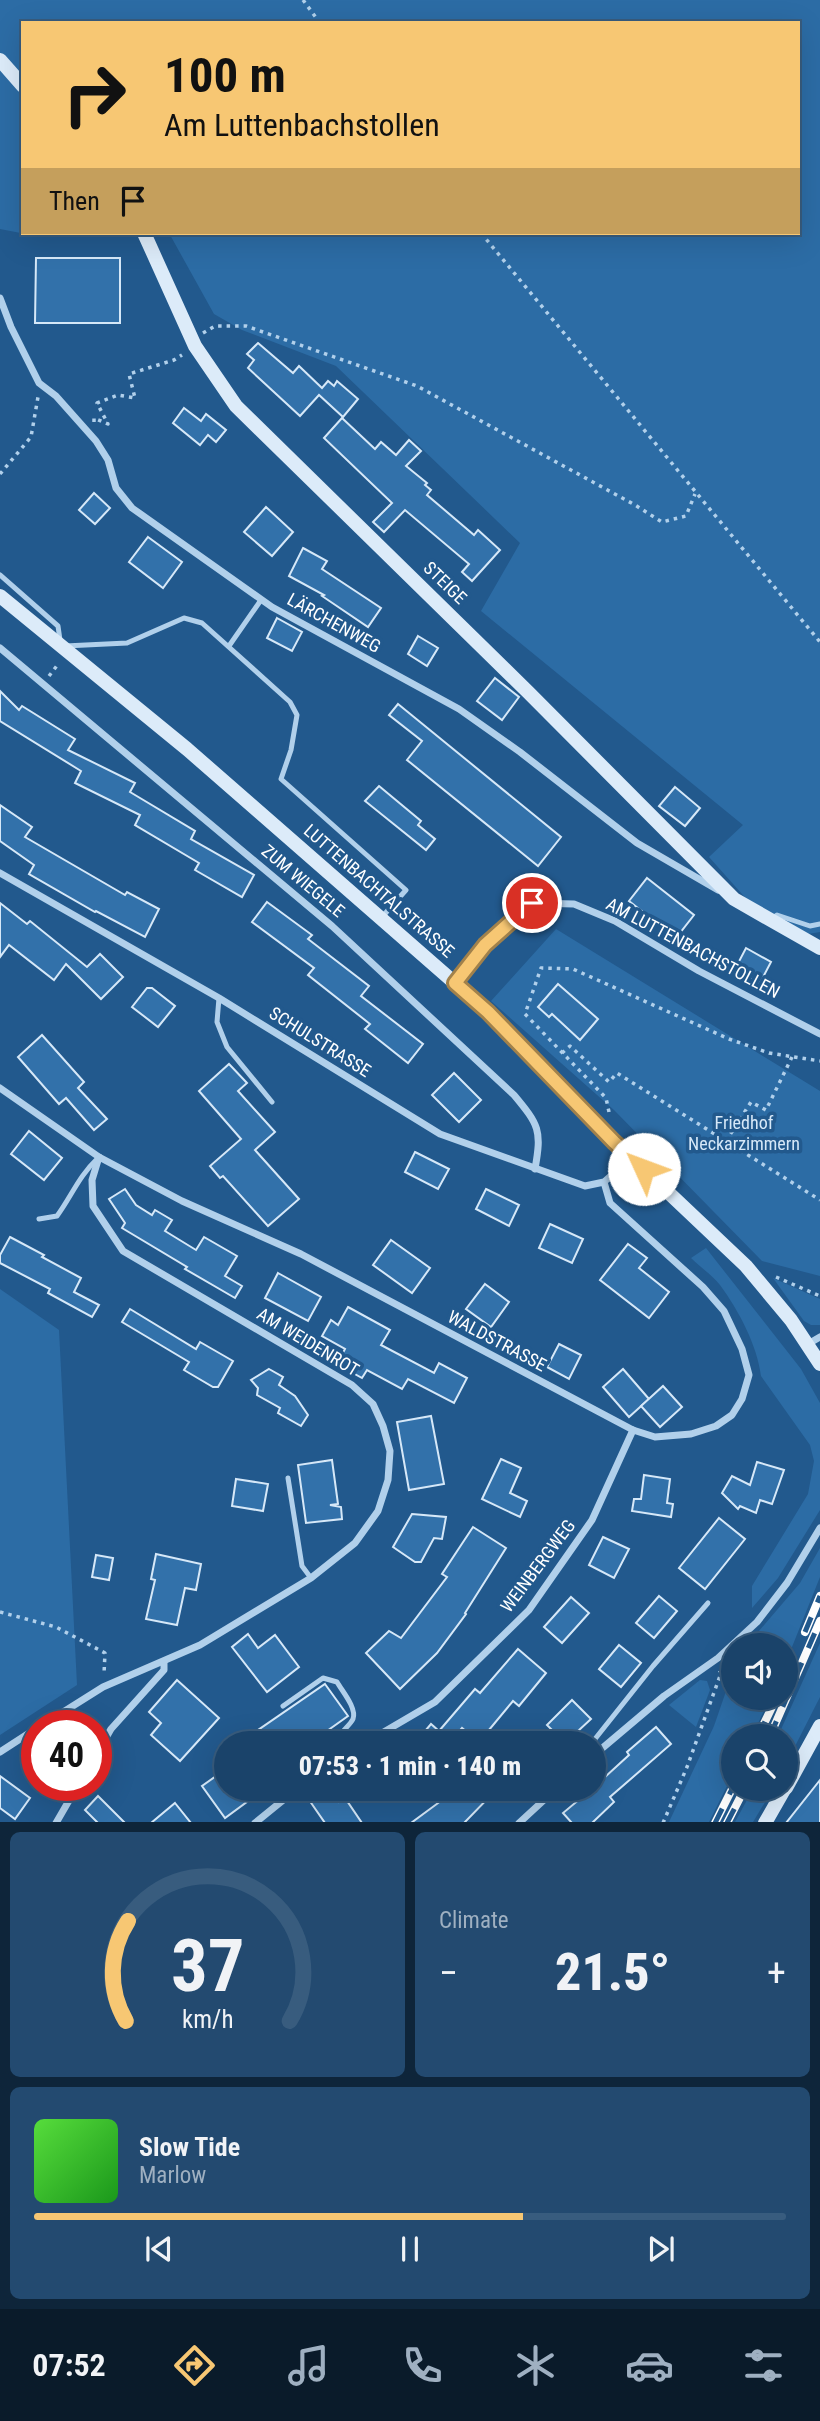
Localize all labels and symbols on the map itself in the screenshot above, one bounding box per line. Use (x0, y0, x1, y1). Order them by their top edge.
street label: STEIGE (419, 557, 471, 608)
street label: LÄRCHENWEG (284, 588, 385, 657)
street label: LUTTENBACHTALSTRASSE (300, 820, 459, 962)
street label: ZUM WIEGELE (258, 840, 349, 921)
pin (502, 873, 562, 933)
street label: AM LUTTENBACHSTOLLEN (603, 893, 783, 1002)
street label: SCHULSTRASSE (266, 1002, 375, 1081)
park label: Friedhof Neckarzimmern (688, 1112, 800, 1154)
position arrow (607, 1132, 681, 1206)
street label: AM WEIDENROT (253, 1303, 363, 1380)
street label: WALDSTRASSE (444, 1306, 550, 1375)
street label: WEINBERGWEG (496, 1515, 579, 1616)
speed limit sign: 40 (21, 1710, 112, 1801)

